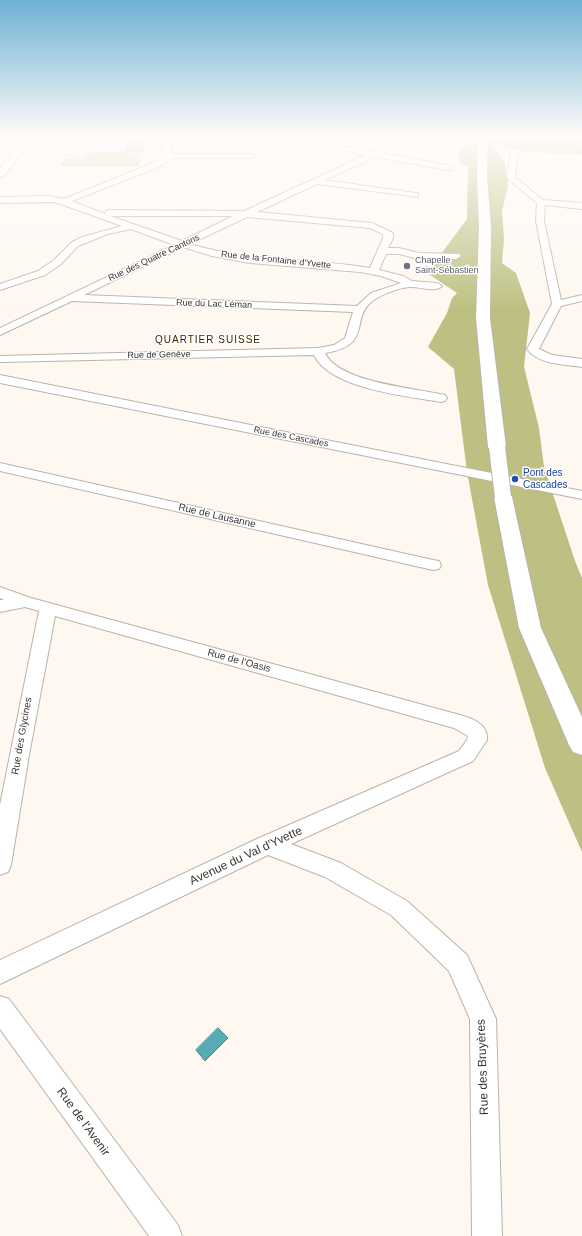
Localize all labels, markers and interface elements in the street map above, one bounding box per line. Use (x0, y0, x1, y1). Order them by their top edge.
street label: Rue des Quatre Cantons (107, 232, 201, 284)
street label: Rue de la Fontaine d’Yvette (220, 249, 332, 271)
place label: Chapelle Saint-Sébastien (415, 256, 479, 277)
marker: Chapelle Saint-Sébastien (402, 261, 412, 271)
street label: Rue du Lac Léman (176, 297, 252, 311)
district label: QUARTIER SUISSE (155, 334, 261, 346)
street label: Rue de Genève (127, 349, 191, 361)
street label: Rue des Cascades (253, 424, 329, 450)
place label: Pont des Cascades (523, 467, 567, 490)
marker: Pont des Cascades (510, 474, 520, 484)
street label: Rue de Lausanne (177, 501, 257, 531)
street label: Rue de l’Oasis (206, 647, 272, 675)
street label: Rue des Glycines (9, 696, 35, 776)
street label: Avenue du Val d'Yvette (187, 824, 305, 888)
street label: Rue des Bruyères (474, 1019, 492, 1115)
street label: Rue de l'Avenir (53, 1085, 113, 1159)

